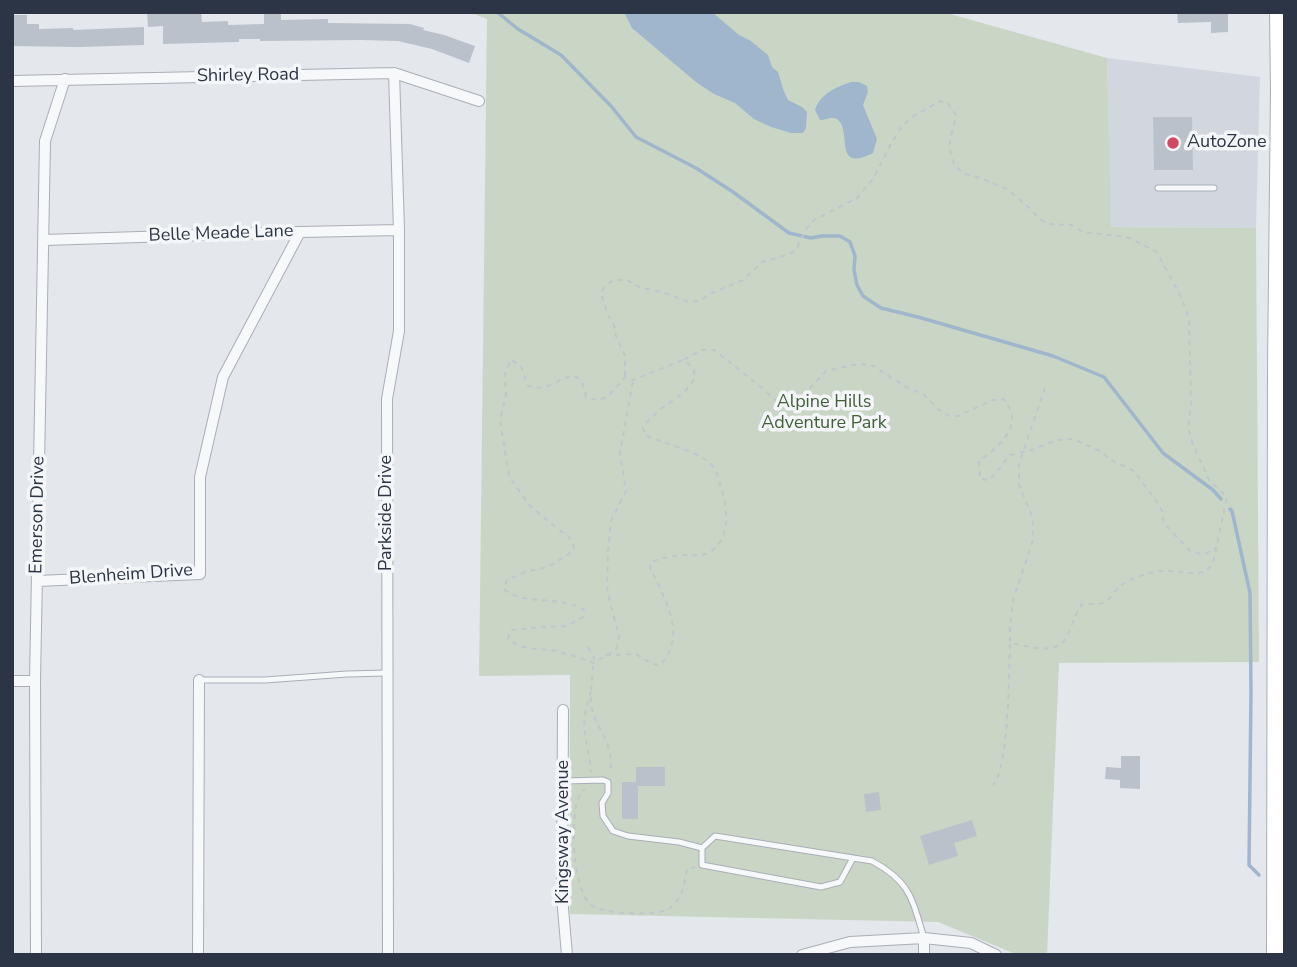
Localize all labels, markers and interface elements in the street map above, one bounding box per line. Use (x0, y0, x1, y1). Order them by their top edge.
street label: Shirley Road (197, 64, 299, 88)
place label: AutoZone (1187, 132, 1267, 154)
marker: AutoZone (1165, 135, 1181, 151)
street label: Belle Meade Lane (148, 221, 294, 247)
park label: Alpine Hills Adventure Park (761, 392, 887, 434)
street label: Parkside Drive (376, 455, 398, 571)
street label: Emerson Drive (26, 456, 50, 574)
street label: Blenheim Drive (68, 560, 194, 590)
street label: Kingsway Avenue (553, 760, 575, 904)

